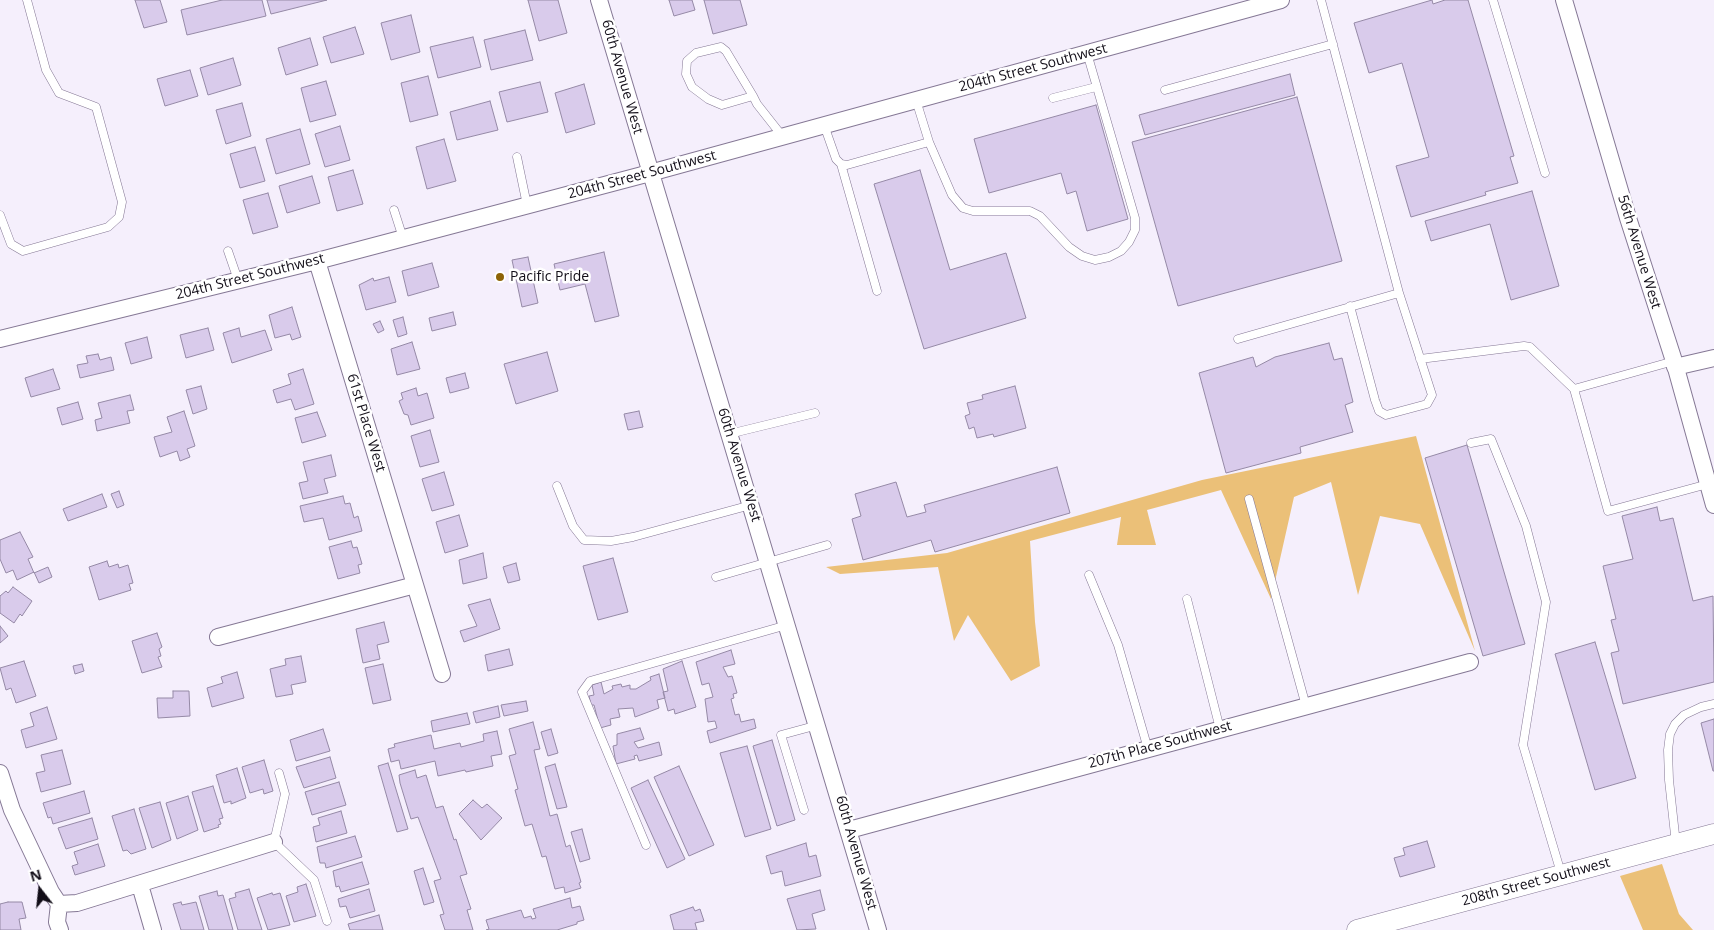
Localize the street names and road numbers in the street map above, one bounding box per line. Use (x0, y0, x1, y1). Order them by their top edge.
street label: 60th Avenue West (598, 18, 646, 136)
street label: 204th Street Southwest (957, 40, 1109, 96)
street label: 204th Street Southwest (566, 147, 718, 203)
street label: 56th Avenue West (1614, 193, 1664, 311)
street label: 204th Street Southwest (174, 250, 326, 304)
street label: 61st Place West (343, 372, 389, 474)
street label: 60th Avenue West (714, 406, 764, 524)
street label: 207th Place Southwest (1086, 718, 1234, 772)
street label: 60th Avenue West (832, 794, 880, 912)
street label: 208th Street Southwest (1460, 854, 1612, 910)

